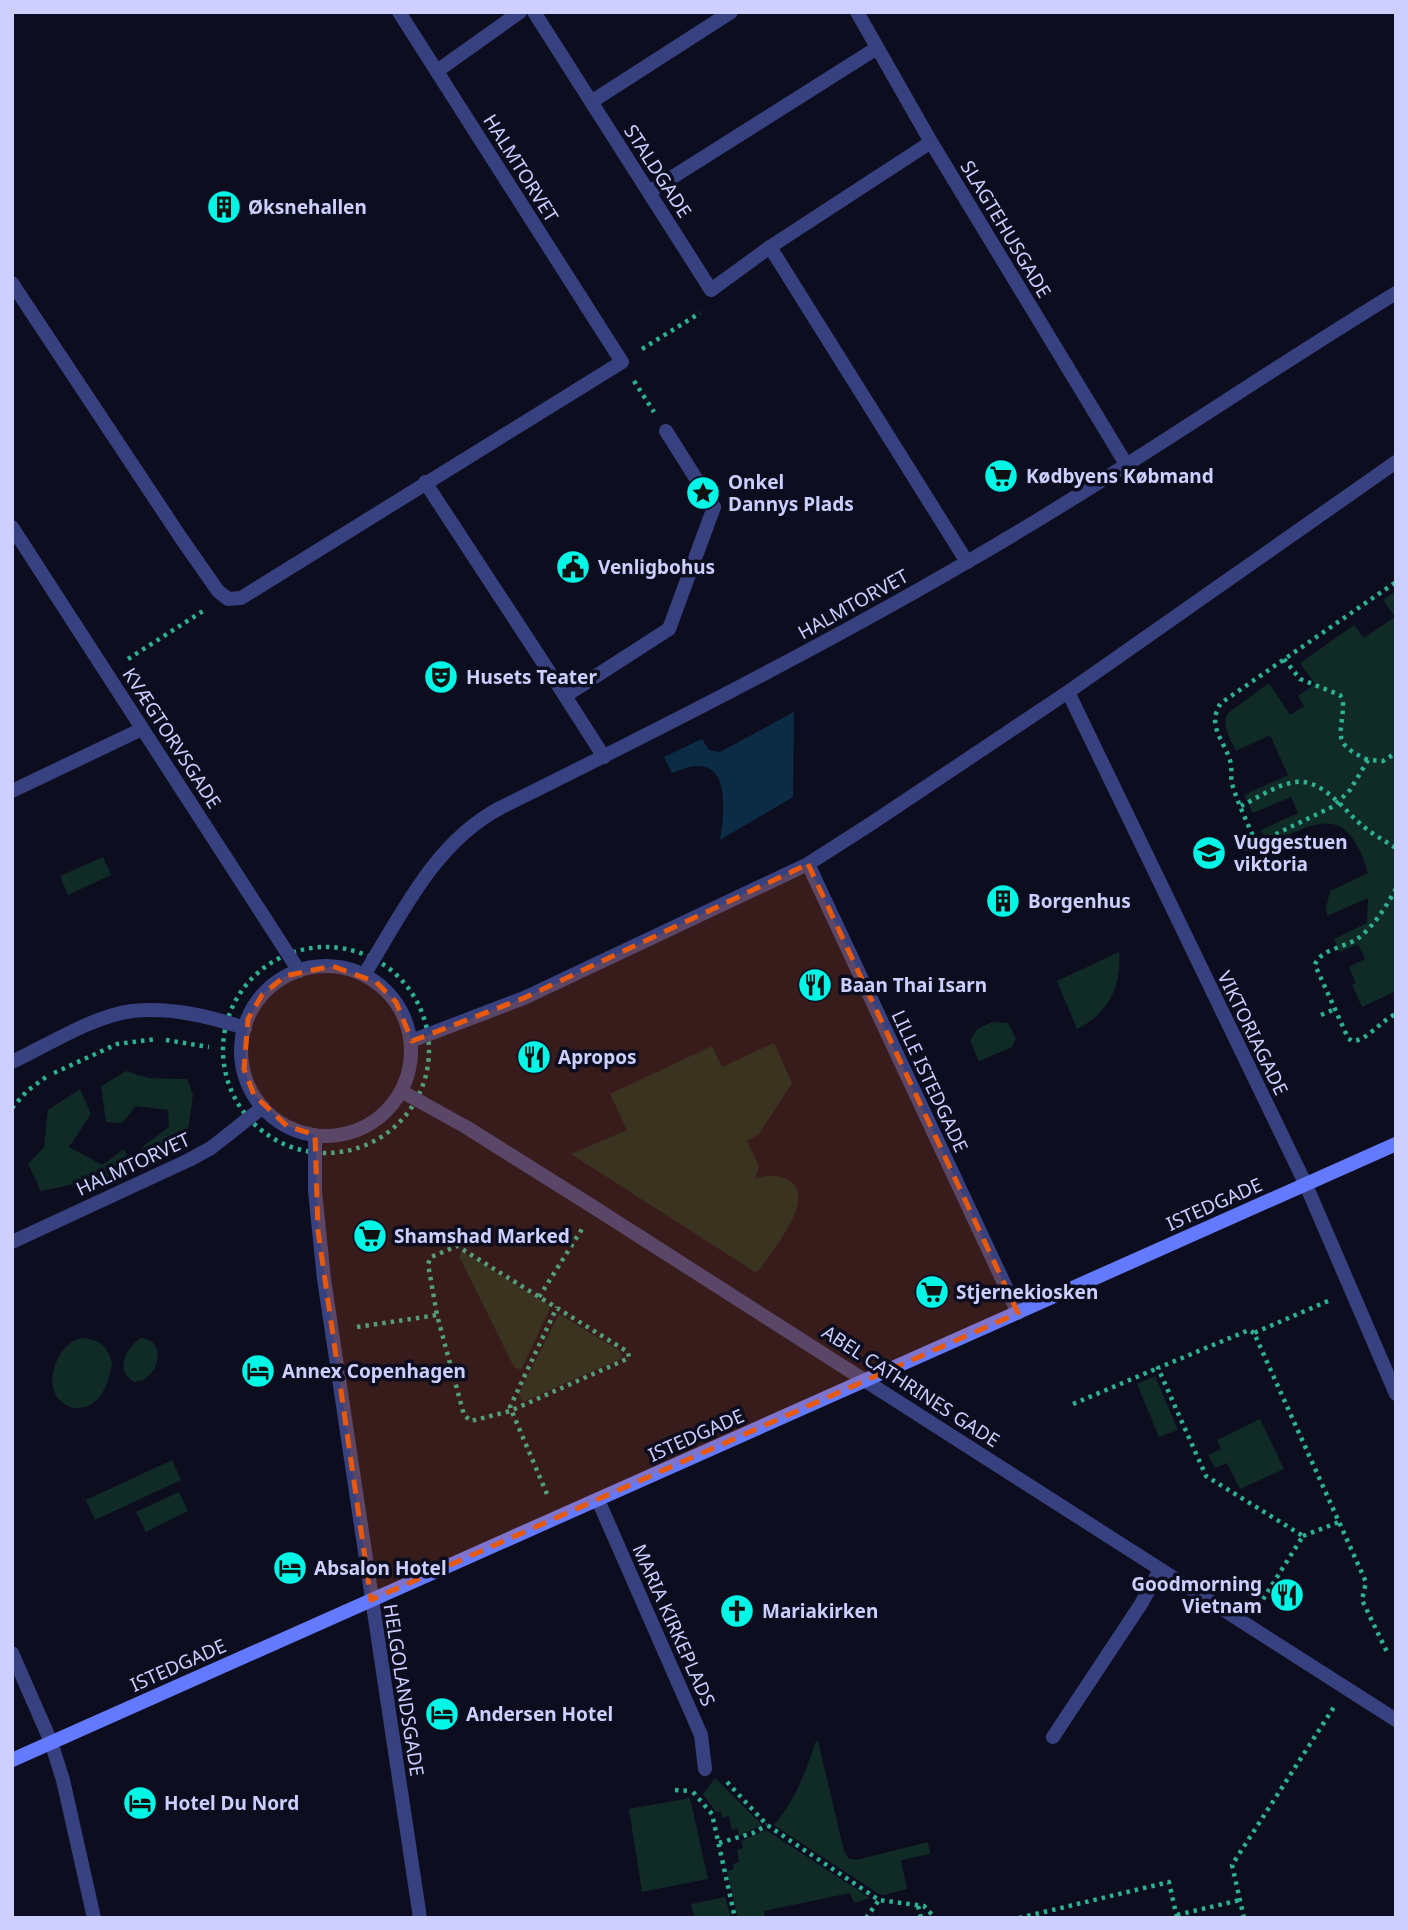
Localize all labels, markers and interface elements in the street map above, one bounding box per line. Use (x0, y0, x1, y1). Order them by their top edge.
street label: HALMTORVET (477, 109, 565, 227)
street label: STALDGADE (618, 119, 698, 223)
street label: SLAGTEHUSGADE (955, 155, 1057, 303)
building icon: Øksnehallen (205, 188, 243, 226)
place label: Øksnehallen (248, 194, 367, 220)
supermarket icon: Kødbyens Købmand (982, 457, 1020, 495)
place label: Kødbyens Købmand (1026, 463, 1214, 489)
place label: Onkel Dannys Plads (728, 469, 854, 517)
place icon: Onkel Dannys Plads (684, 474, 722, 512)
public building icon: Venligbohus (554, 548, 592, 586)
place label: Venligbohus (598, 554, 715, 580)
street label: HALMTORVET (793, 563, 913, 645)
theatre icon: Husets Teater (422, 658, 460, 696)
street label: KVÆGTORVSGADE (117, 663, 227, 813)
place label: Husets Teater (466, 664, 597, 690)
place label: Vuggestuen viktoria (1234, 829, 1348, 877)
school or university icon: Vuggestuen viktoria (1190, 834, 1228, 872)
building icon: Borgenhus (984, 882, 1022, 920)
place label: Borgenhus (1028, 888, 1131, 914)
restaurant icon: Baan Thai Isarn (796, 966, 834, 1004)
street label: VIKTORIAGADE (1212, 967, 1294, 1099)
place label: Baan Thai Isarn (840, 972, 987, 998)
street label: LILLE ISTEDGADE (886, 1006, 974, 1156)
restaurant icon: Apropos (515, 1038, 553, 1076)
place label: Apropos (558, 1044, 637, 1070)
street label: HALMTORVET (72, 1126, 195, 1202)
street label: ISTEDGADE (1162, 1171, 1266, 1237)
supermarket icon: Shamshad Marked (351, 1217, 389, 1255)
place label: Shamshad Marked (394, 1223, 570, 1249)
supermarket icon: Stjernekiosken (913, 1273, 951, 1311)
place label: Stjernekiosken (956, 1279, 1098, 1305)
street label: ABEL CATHRINES GADE (817, 1319, 1005, 1453)
hotel icon: Annex Copenhagen (239, 1352, 277, 1390)
place label: Annex Copenhagen (282, 1358, 466, 1384)
street label: ISTEDGADE (644, 1402, 748, 1468)
street label: MARIA KIRKEPLADS (627, 1540, 721, 1710)
hotel icon: Absalon Hotel (271, 1549, 309, 1587)
place label: Absalon Hotel (314, 1555, 447, 1581)
place label: Goodmorning Vietnam (1131, 1571, 1262, 1619)
restaurant icon: Goodmorning Vietnam (1268, 1576, 1306, 1614)
church icon: Mariakirken (718, 1592, 756, 1630)
place label: Mariakirken (762, 1598, 878, 1624)
street label: HELGOLANDSGADE (378, 1602, 430, 1778)
street label: ISTEDGADE (126, 1632, 230, 1698)
hotel icon: Andersen Hotel (423, 1695, 461, 1733)
place label: Andersen Hotel (466, 1701, 613, 1727)
hotel icon: Hotel Du Nord (121, 1784, 159, 1822)
place label: Hotel Du Nord (164, 1790, 299, 1816)

